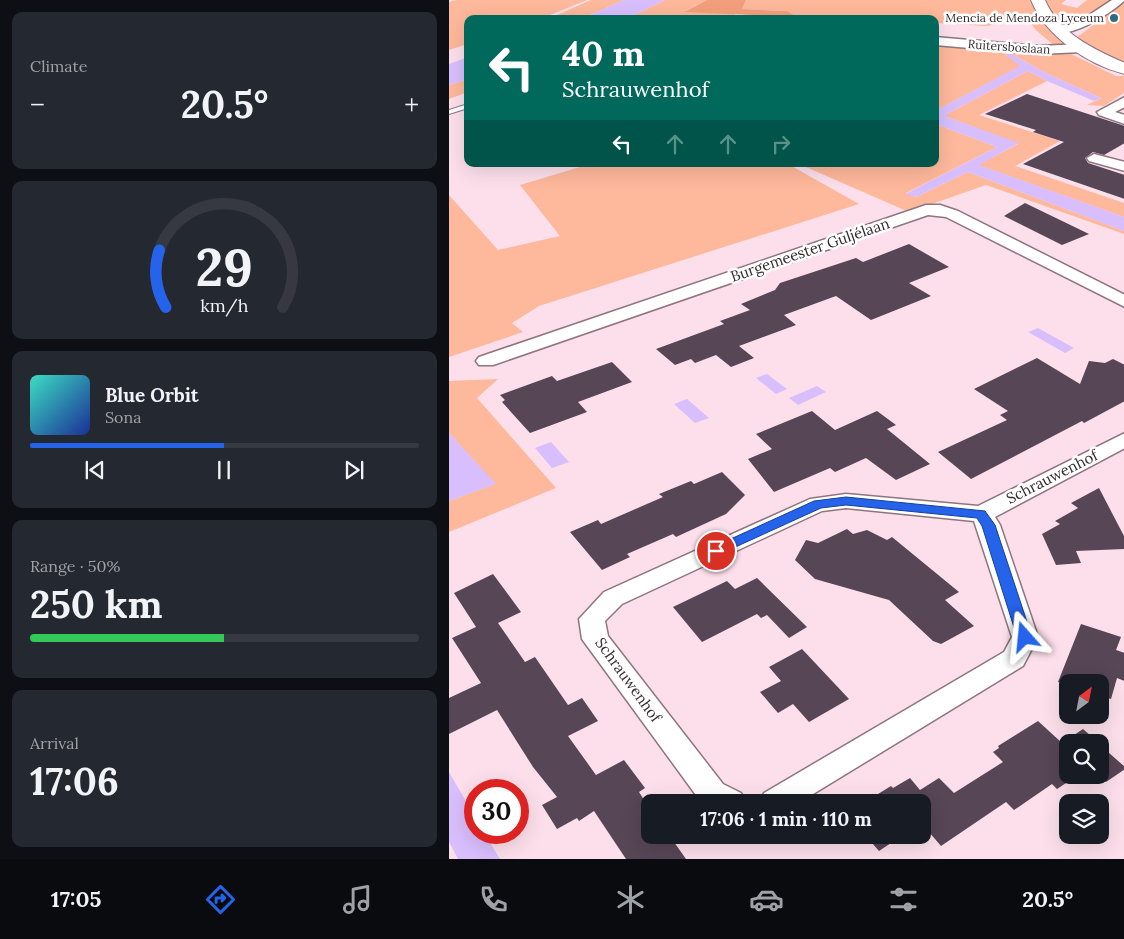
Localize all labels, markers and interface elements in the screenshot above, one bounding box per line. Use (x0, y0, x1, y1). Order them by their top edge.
place label: Mencia de Mendoza Lyceum (945, 10, 1104, 25)
marker: Mencia de Mendoza Lyceum (1108, 12, 1120, 24)
text: 40 m (562, 31, 645, 76)
icon: left (479, 35, 544, 100)
street label: Ruitersboslaan (967, 36, 1051, 57)
text: Climate (30, 56, 87, 76)
text: Schrauwenhof (562, 75, 709, 103)
text: 20.5° (181, 80, 268, 128)
text: − (30, 87, 45, 123)
text: + (404, 87, 419, 123)
icon: left (608, 130, 636, 158)
icon: ahead (661, 130, 689, 158)
icon: ahead (714, 130, 742, 158)
icon: right (767, 130, 795, 158)
street label: Burgemeester Guljélaan (728, 213, 892, 286)
text: 29 (196, 234, 253, 300)
text: km/h (200, 294, 249, 317)
text: Blue Orbit (105, 383, 199, 407)
text: Sona (105, 407, 141, 427)
street label: Schrauwenhof (1003, 445, 1102, 508)
icon: previous (81, 456, 109, 484)
icon: pause (210, 456, 238, 484)
icon: next (340, 456, 368, 484)
pin (695, 530, 737, 572)
icon: arrive (702, 537, 730, 565)
text: Range · 50% (30, 556, 120, 576)
text: 250 km (30, 580, 162, 628)
position arrow (998, 610, 1050, 662)
street label: Schrauwenhof (591, 634, 666, 727)
north arrow (1059, 674, 1109, 724)
map controls (1059, 674, 1109, 844)
text: Arrival (30, 733, 79, 753)
button: search (1059, 734, 1109, 784)
text: 17:06 (30, 757, 119, 805)
speed limit sign: 30 (464, 779, 529, 844)
button: layers (1059, 794, 1109, 844)
text: 17:06 · 1 min · 110 m (700, 807, 872, 831)
icon: directions (203, 882, 238, 917)
icon: music (340, 882, 375, 917)
icon: phone (476, 882, 511, 917)
icon: climate (613, 882, 648, 917)
icon: car (749, 882, 784, 917)
icon: filters (886, 882, 921, 917)
text: 17:05 (51, 885, 101, 913)
text: 20.5° (1022, 885, 1073, 913)

